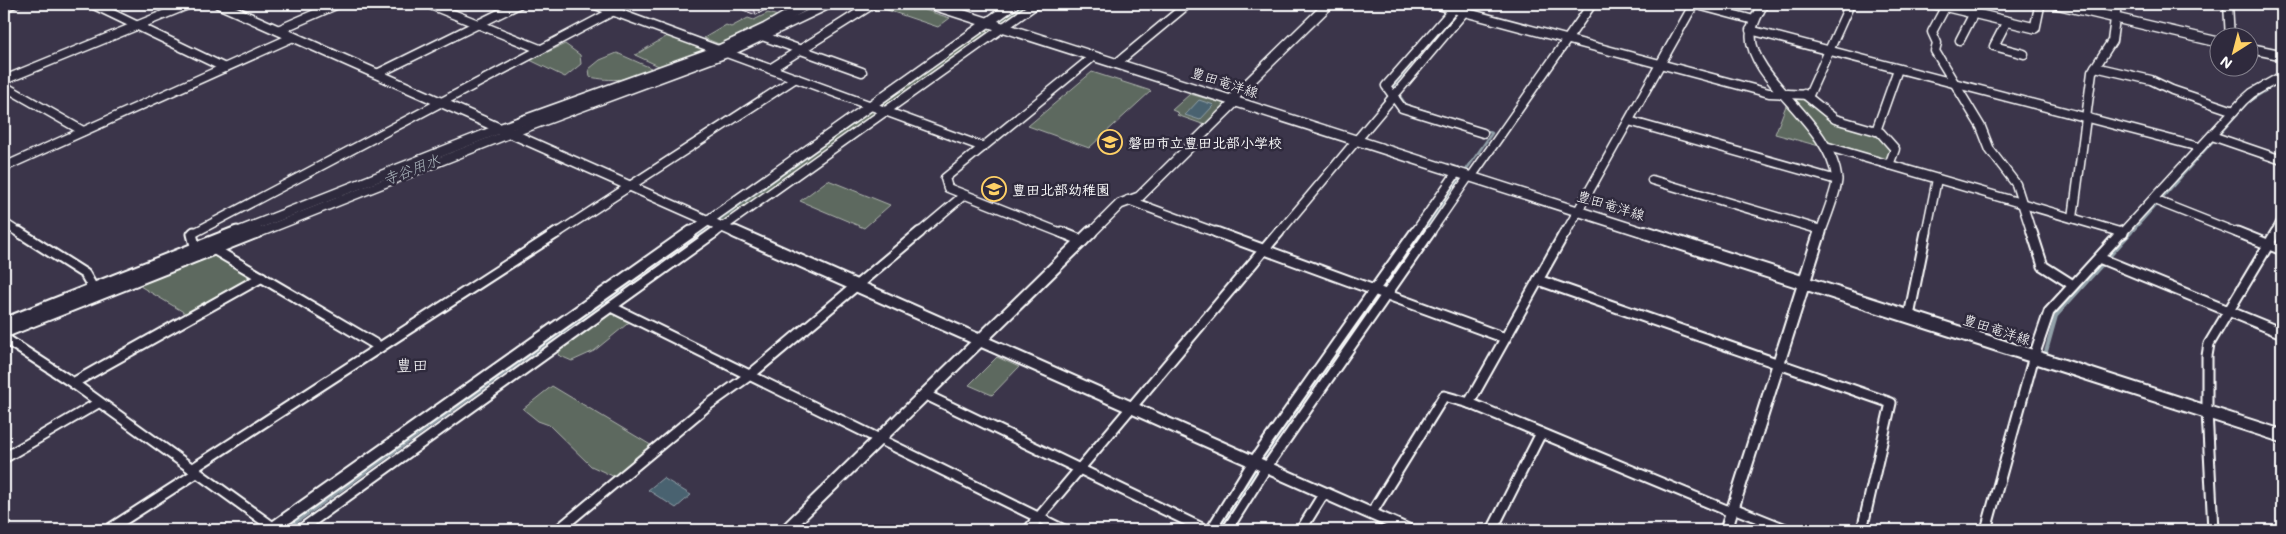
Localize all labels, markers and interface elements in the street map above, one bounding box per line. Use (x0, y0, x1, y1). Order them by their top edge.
north arrow (2208, 28, 2258, 78)
text: N (2216, 52, 2236, 74)
street label: 豊田竜洋線 (1189, 62, 1261, 102)
school or university icon: 磐田市立豊田北部小学校 (1097, 129, 1123, 155)
place label: 磐田市立豊田北部小学校 (1128, 133, 1282, 152)
water label: 寺谷用水 (379, 149, 443, 189)
school or university icon: 豊田北部幼稚園 (981, 176, 1007, 202)
place label: 豊田北部幼稚園 (1012, 180, 1110, 199)
street label: 豊田竜洋線 (1575, 186, 1647, 224)
street label: 豊田竜洋線 (1961, 309, 2033, 349)
district label: 豊田 (396, 354, 428, 375)

